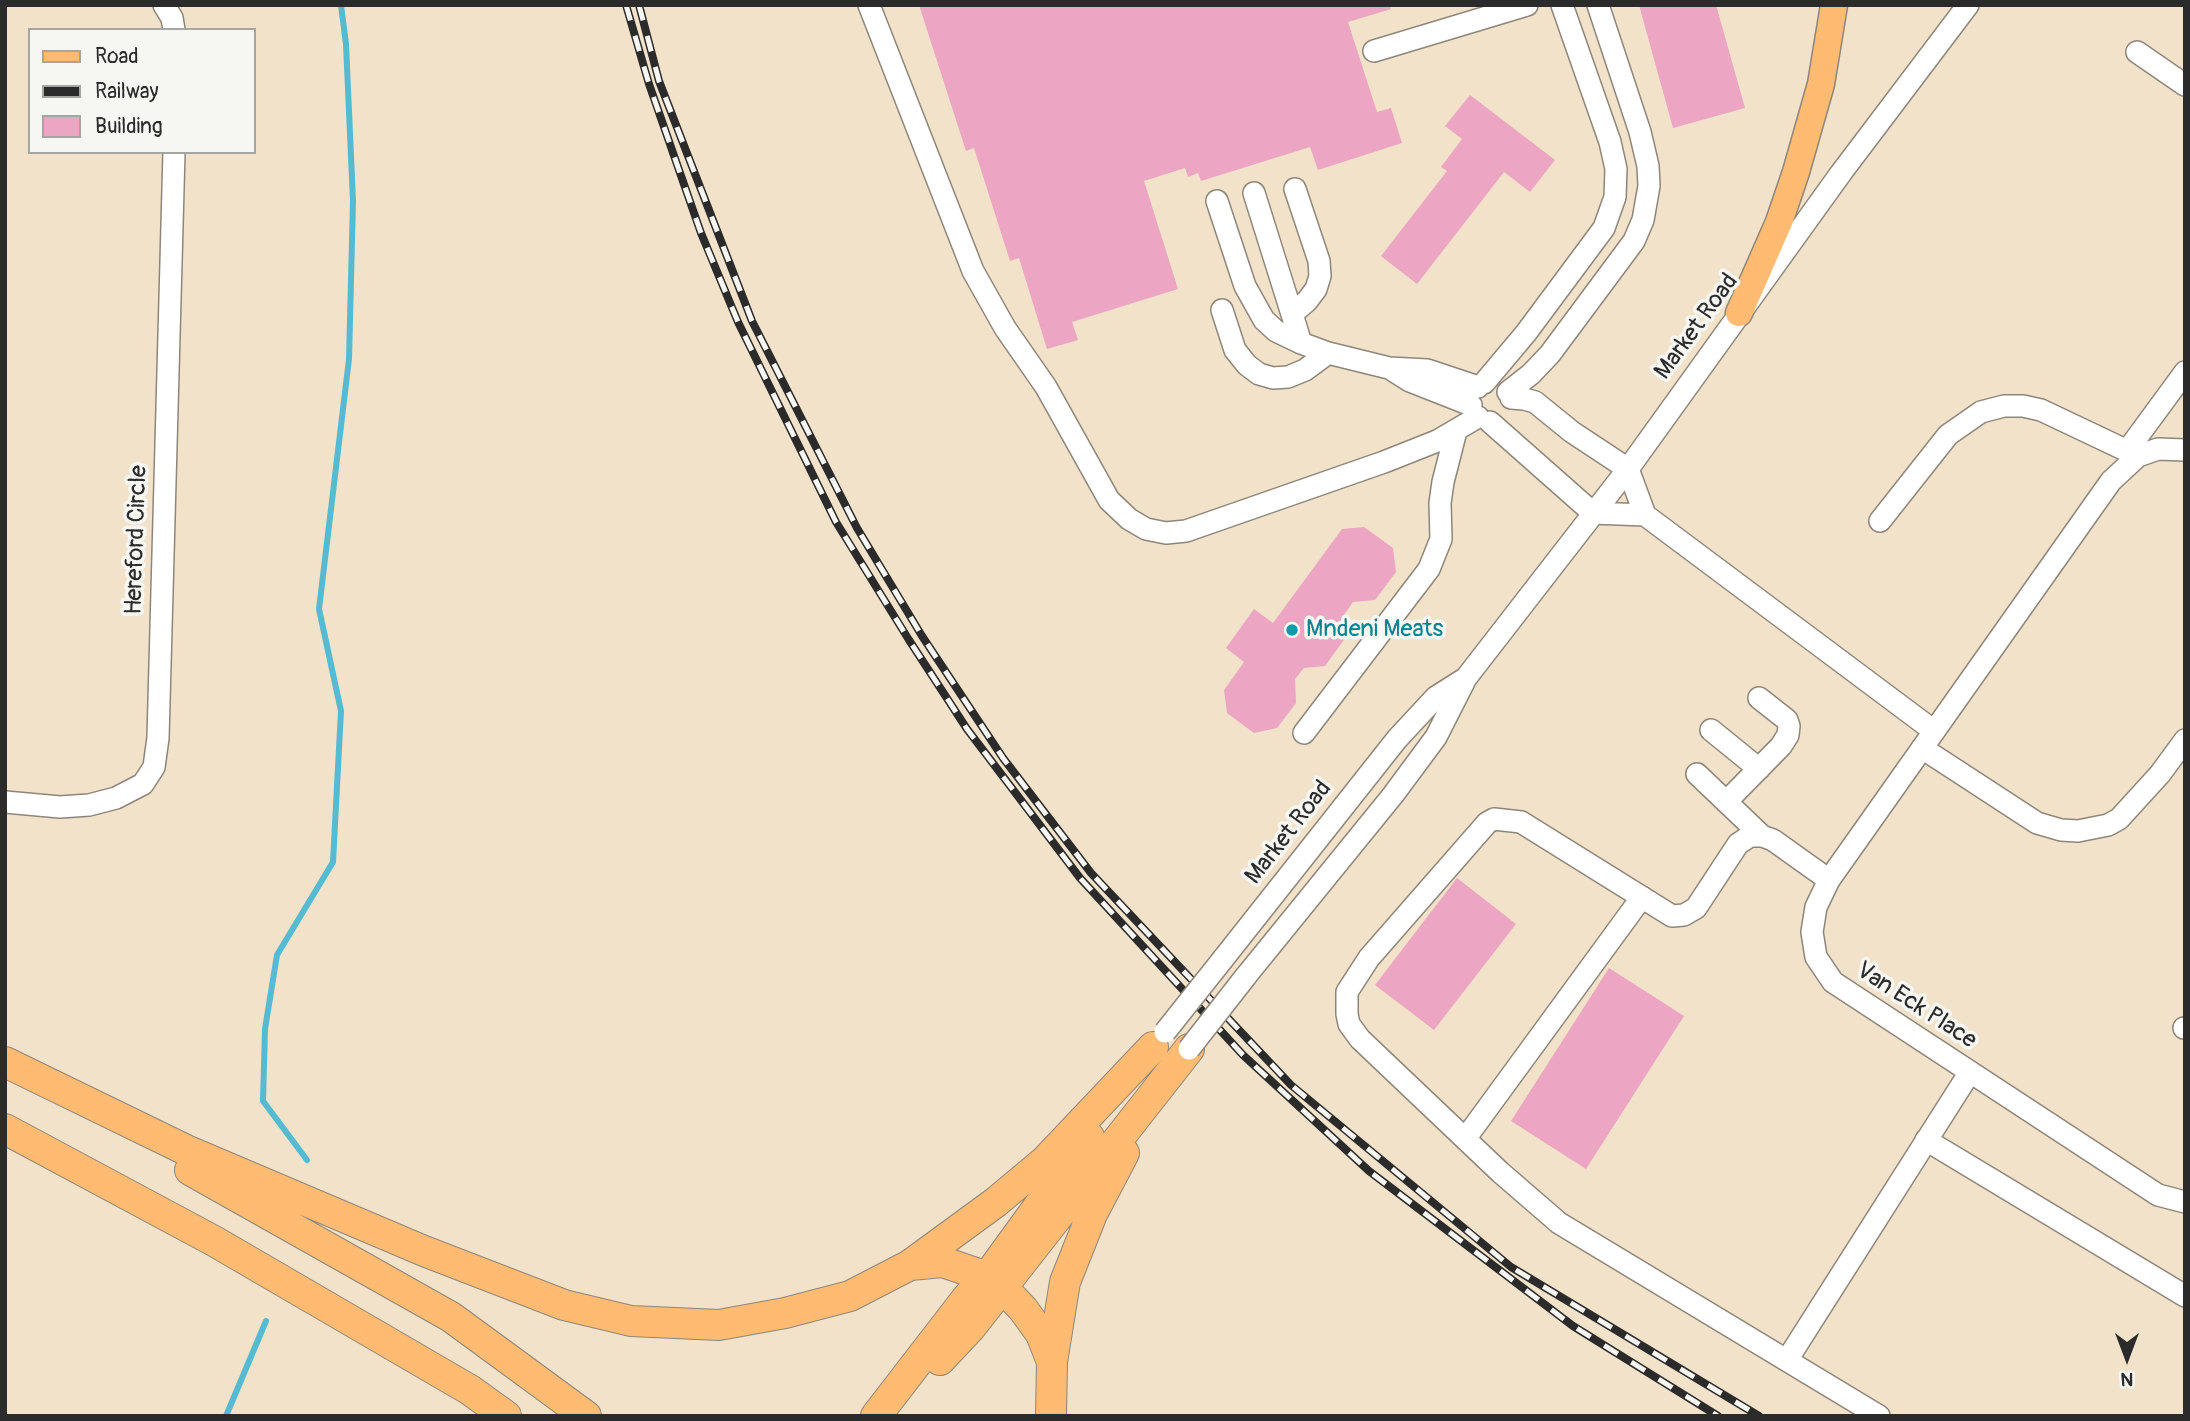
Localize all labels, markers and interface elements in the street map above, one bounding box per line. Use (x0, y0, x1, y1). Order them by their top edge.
legend (28, 28, 256, 154)
text: Road (95, 43, 139, 70)
text: Railway (95, 78, 159, 105)
text: Building (95, 113, 162, 140)
street label: Market Road (1649, 269, 1745, 385)
street label: Hereford Circle (120, 465, 154, 615)
place label: Mndeni Meats (1306, 616, 1443, 644)
marker: Mndeni Meats (1284, 622, 1300, 638)
street label: Market Road (1240, 776, 1338, 890)
street label: Van Eck Place (1850, 956, 1982, 1056)
north arrow (2092, 1323, 2162, 1393)
text: N (2121, 1367, 2133, 1391)

